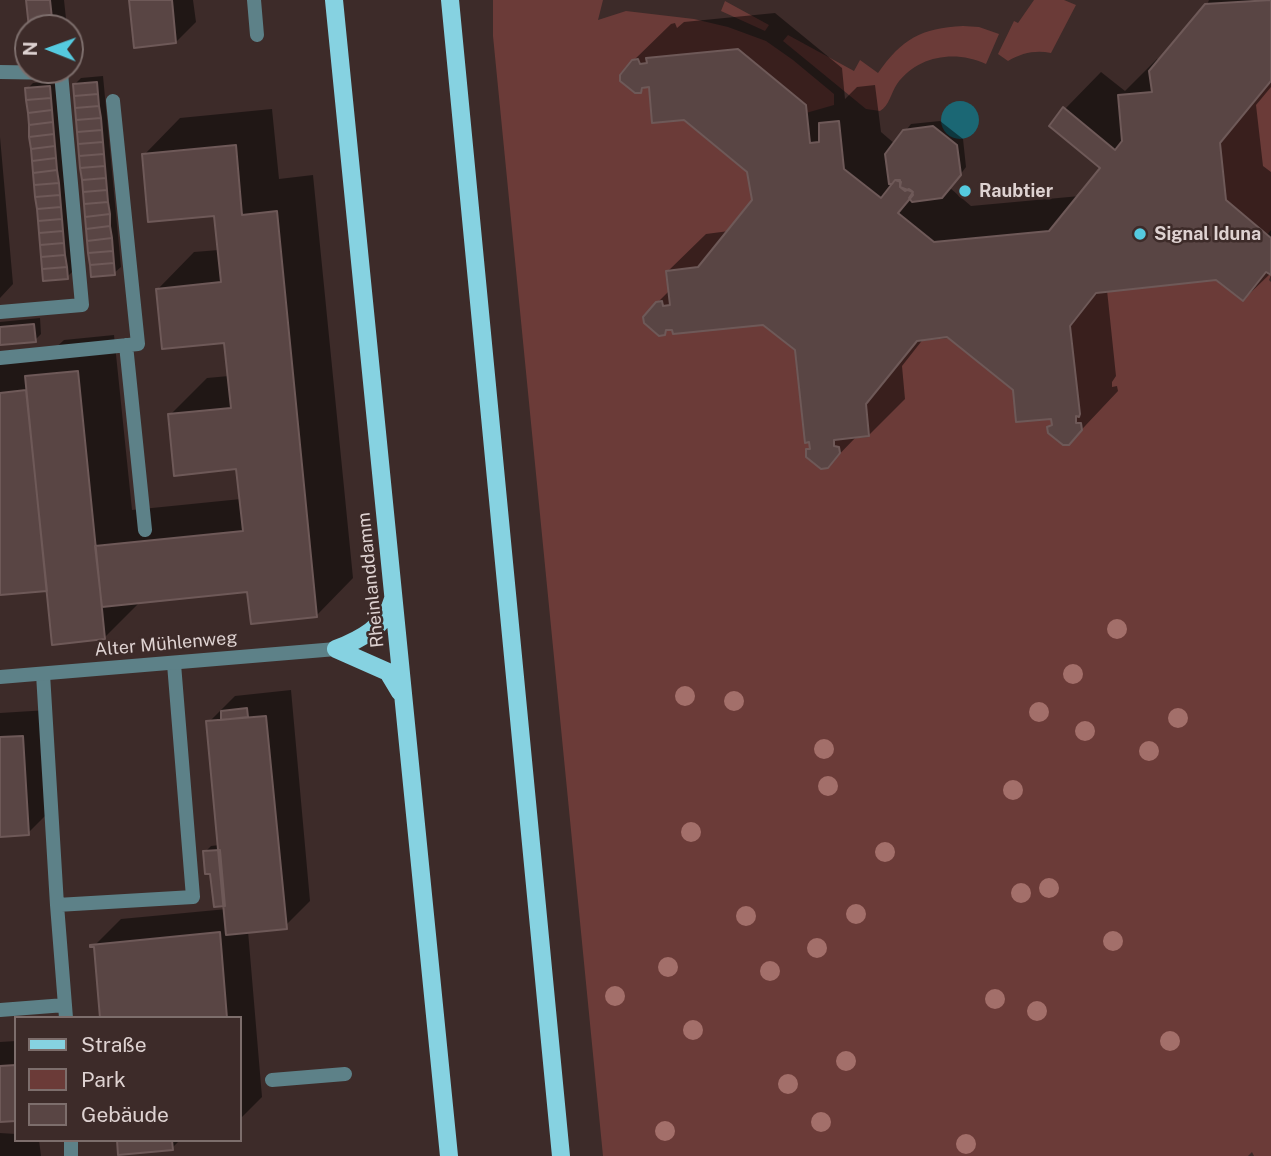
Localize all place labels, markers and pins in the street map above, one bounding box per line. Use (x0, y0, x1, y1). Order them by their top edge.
place label: Raubtier (979, 180, 1053, 202)
marker: Raubtier (957, 183, 973, 199)
place label: Signal Iduna (1154, 223, 1261, 245)
marker: Signal Iduna (1132, 226, 1148, 242)

